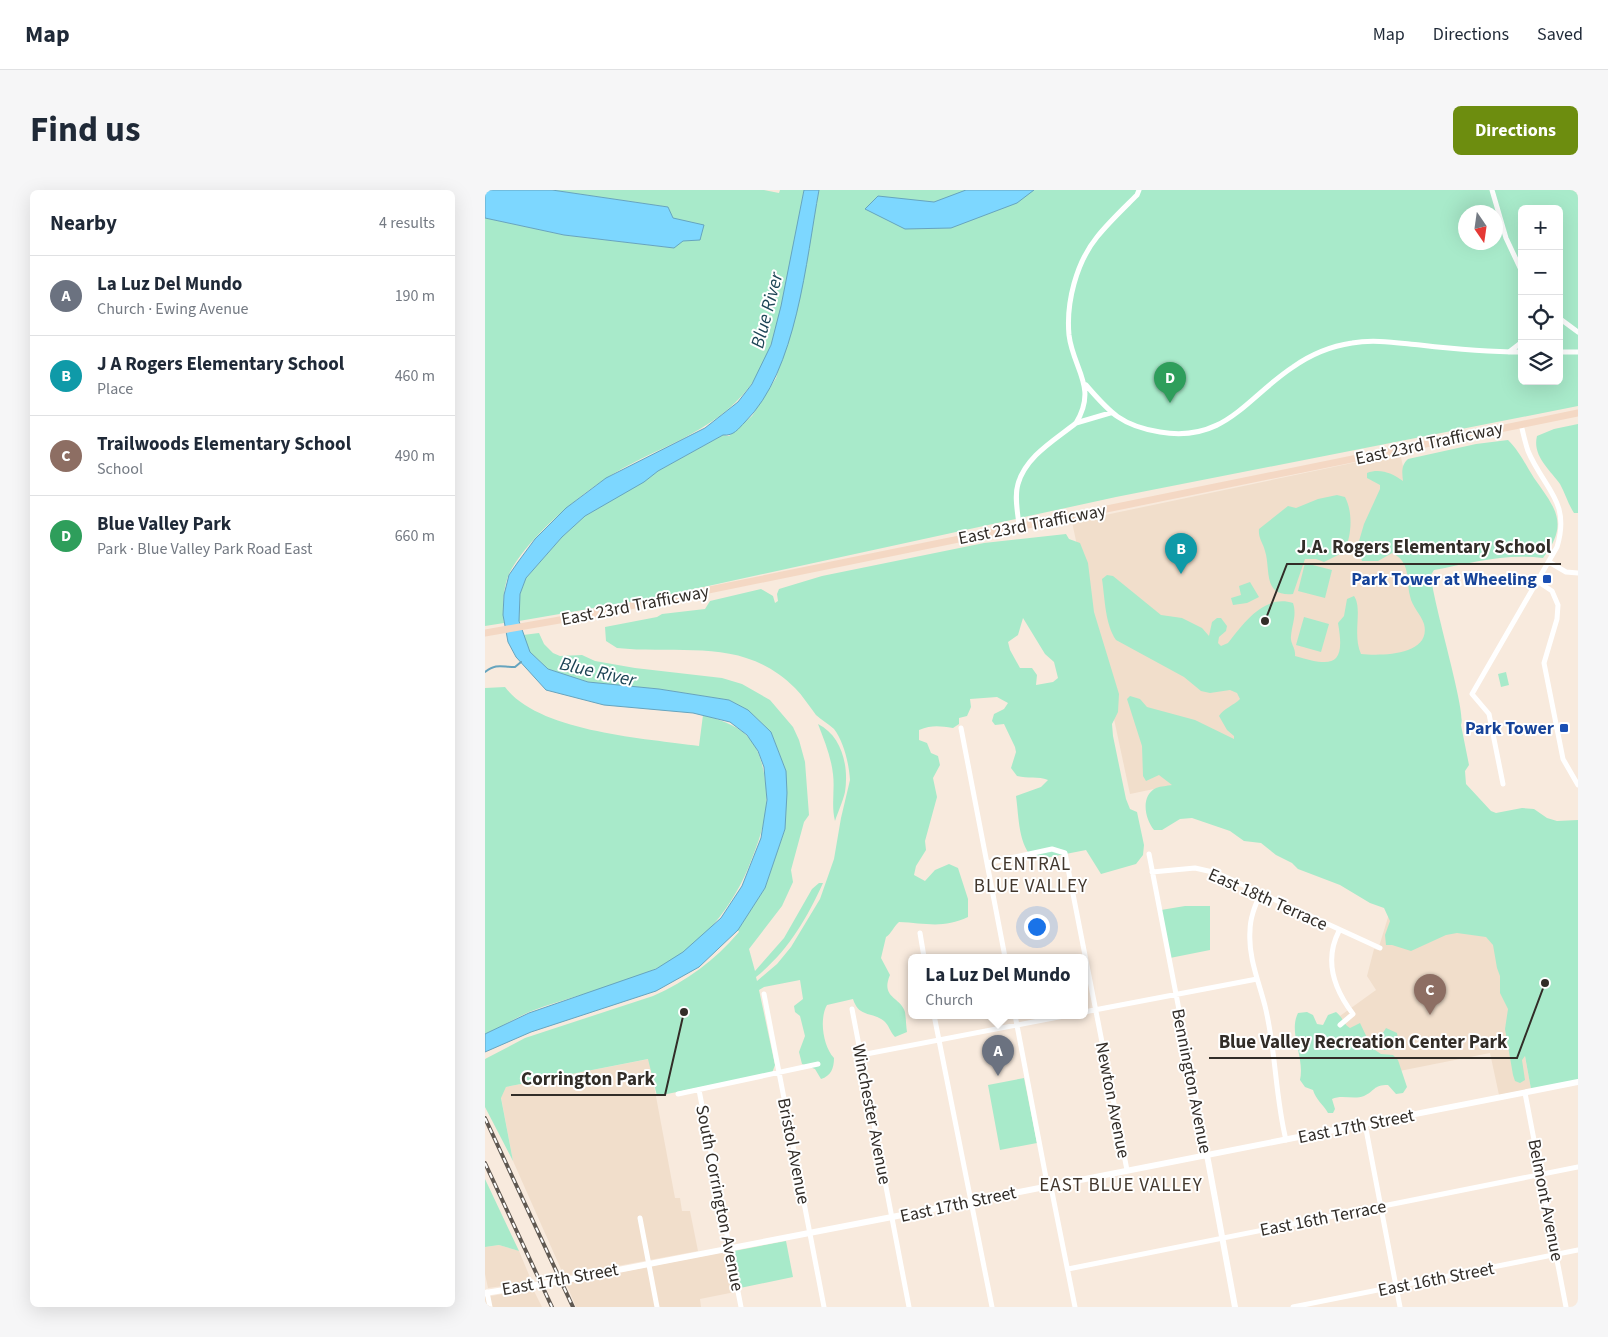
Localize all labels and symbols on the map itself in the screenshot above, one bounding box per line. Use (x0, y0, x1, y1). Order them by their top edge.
north arrow (1458, 205, 1503, 250)
water label: Blue River (744, 268, 791, 351)
pin: D (1154, 362, 1186, 403)
street label: East 23rd Trafficway (1353, 416, 1506, 471)
street label: East 23rd Trafficway (956, 498, 1109, 551)
callout: J.A. Rogers Elementary School (1287, 530, 1561, 564)
pin: B (1165, 533, 1197, 574)
text: J.A. Rogers Elementary School (1297, 534, 1552, 561)
place label: Park Tower at Wheeling (1351, 567, 1537, 592)
marker: Park Tower at Wheeling (1541, 573, 1553, 585)
street label: East 23rd Trafficway (559, 579, 712, 632)
water label: Blue River (557, 651, 640, 695)
place label: Park Tower (1465, 716, 1555, 741)
marker: Park Tower (1558, 722, 1570, 734)
district label: CENTRAL BLUE VALLEY (974, 851, 1088, 900)
street label: East 18th Terrace (1204, 862, 1331, 937)
your location (1024, 914, 1050, 940)
pin: C (1414, 974, 1446, 1015)
street label: Bennington Avenue (1165, 1007, 1218, 1156)
callout: Blue Valley Recreation Center Park (1209, 1024, 1517, 1058)
text: Blue Valley Recreation Center Park (1219, 1029, 1508, 1056)
pin: A (982, 1035, 1014, 1076)
street label: Newton Avenue (1089, 1040, 1136, 1161)
street label: Winchester Avenue (846, 1042, 897, 1187)
callout: Corrington Park (511, 1061, 665, 1095)
text: Corrington Park (521, 1066, 655, 1093)
street label: Bristol Avenue (771, 1096, 816, 1206)
street label: South Corrington Avenue (689, 1103, 750, 1293)
street label: East 17th Street (1296, 1103, 1416, 1150)
street label: Belmont Avenue (1521, 1137, 1570, 1263)
district label: EAST BLUE VALLEY (1039, 1172, 1203, 1199)
street label: East 17th Street (898, 1180, 1018, 1229)
street label: East 16th Terrace (1258, 1194, 1388, 1243)
street label: East 16th Street (1376, 1256, 1496, 1303)
street label: East 17th Street (500, 1257, 620, 1302)

